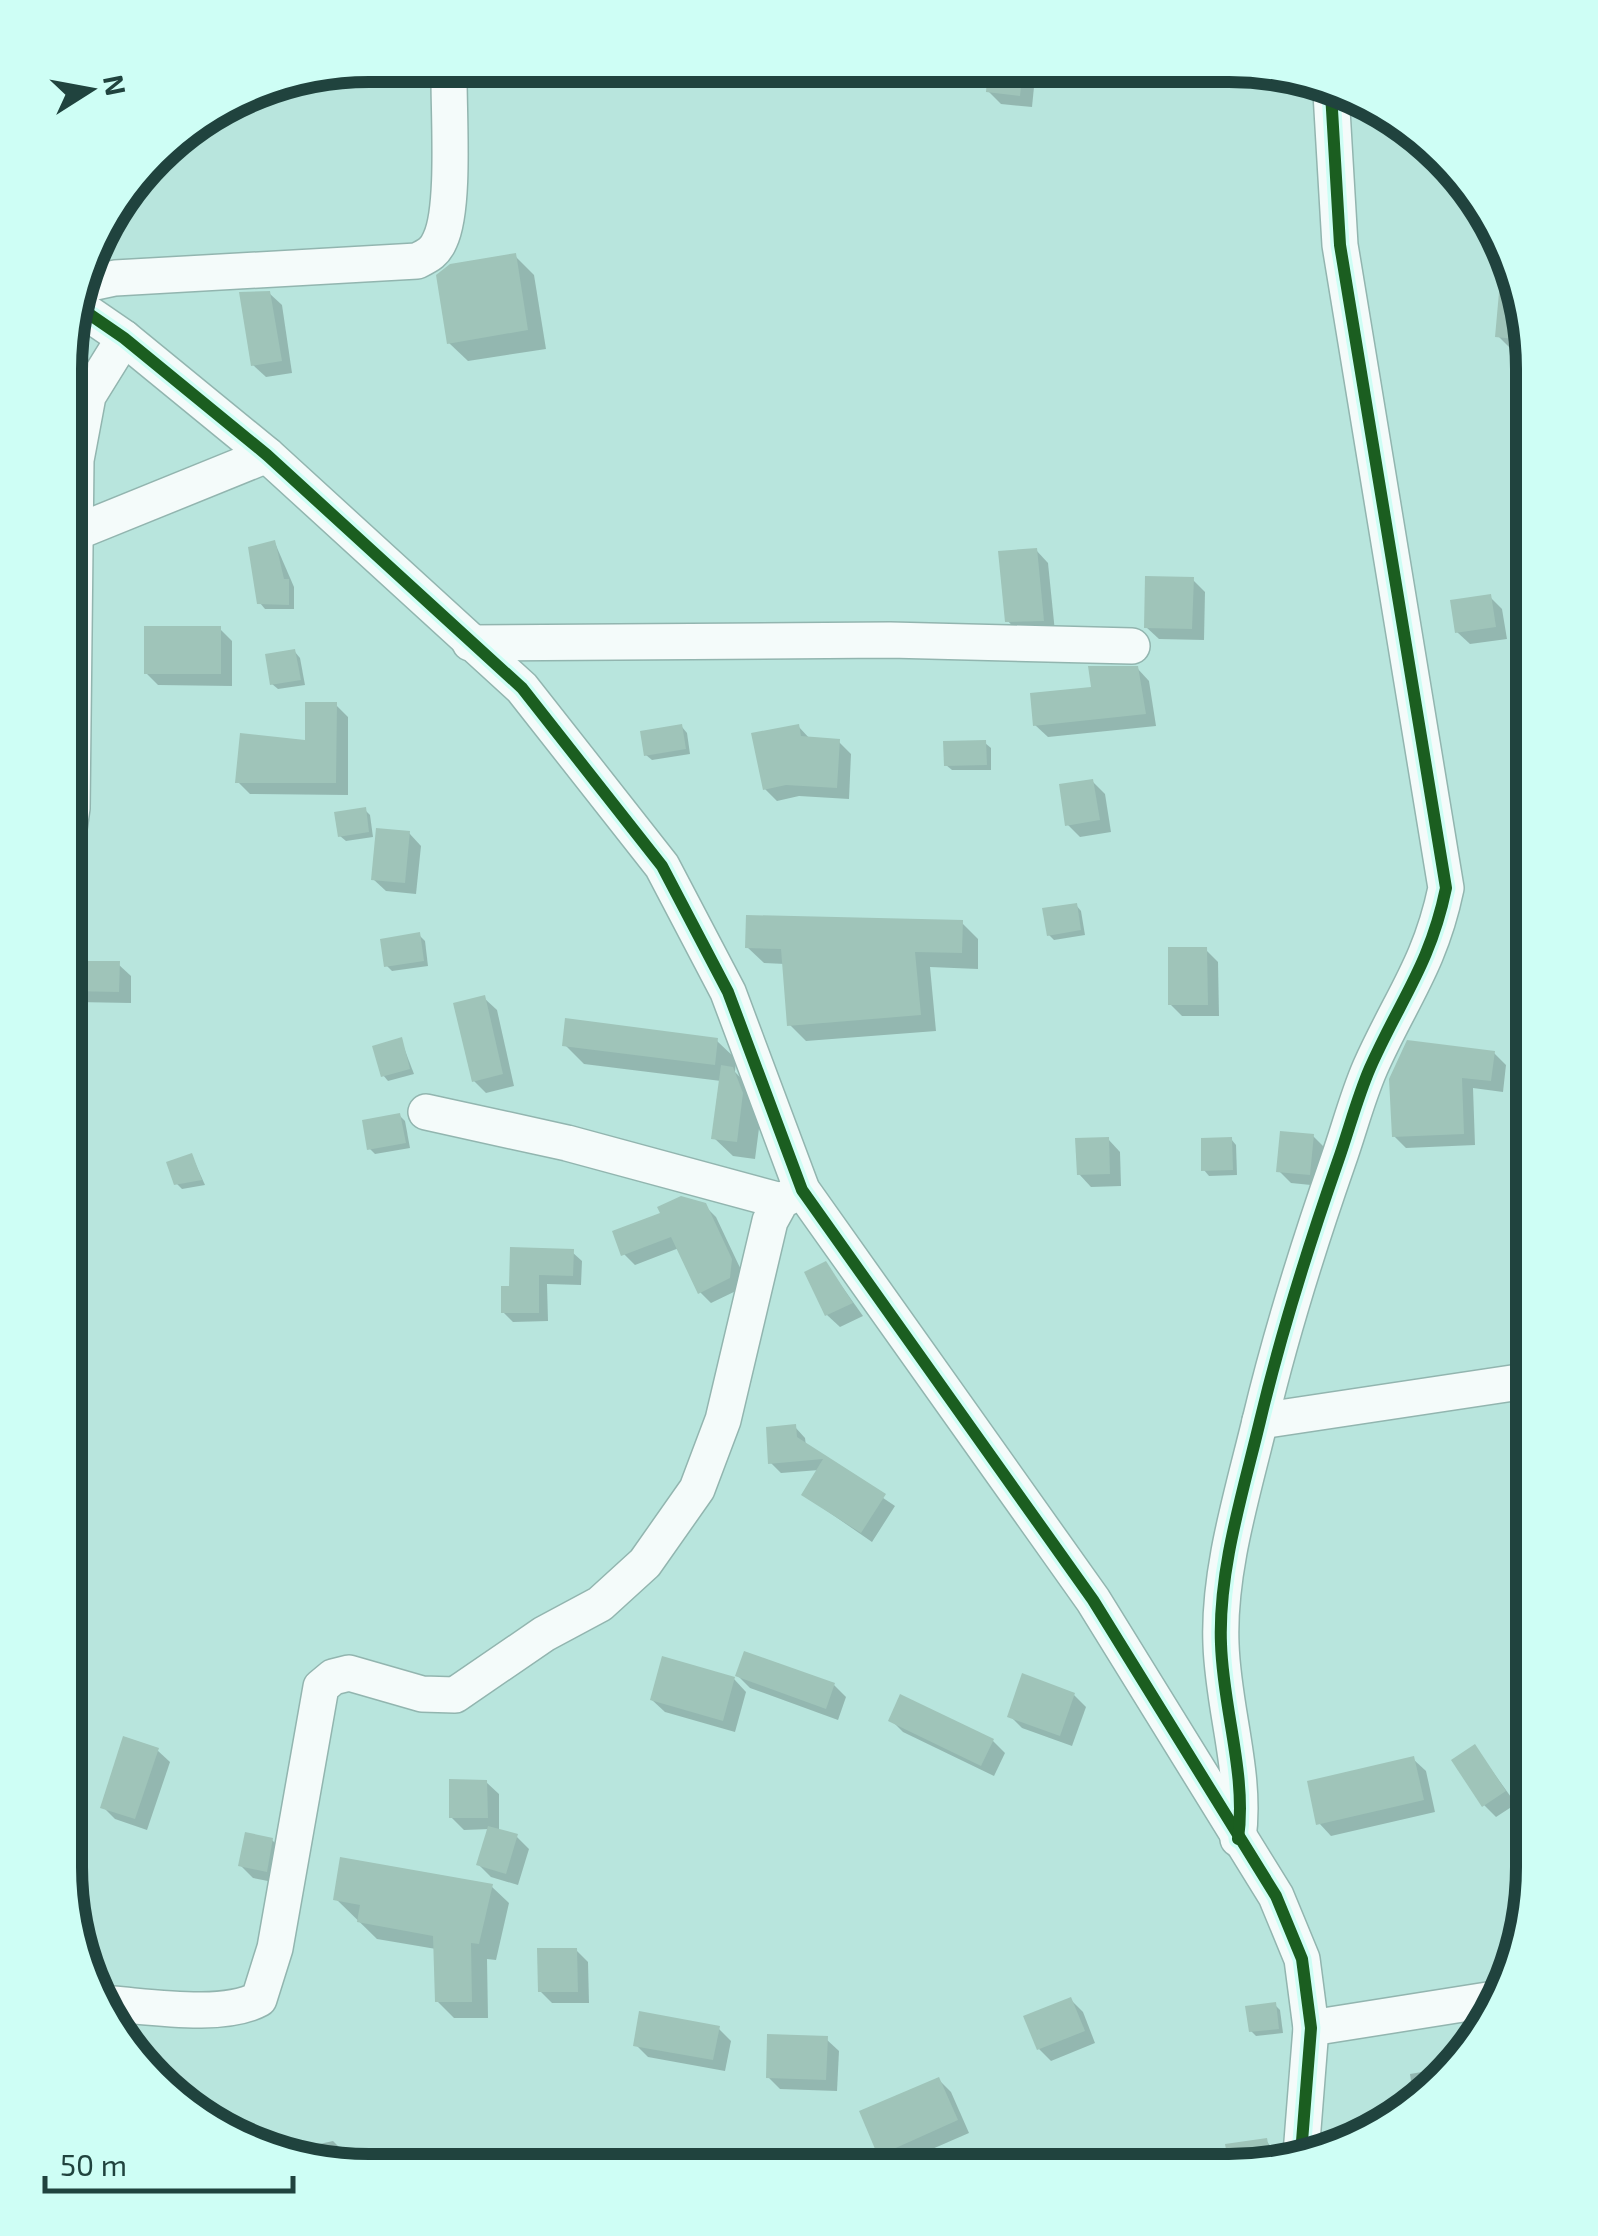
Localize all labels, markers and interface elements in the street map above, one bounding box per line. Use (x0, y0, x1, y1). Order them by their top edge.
north arrow (40, 40, 140, 140)
text: N (97, 72, 134, 98)
scale bar (45, 2131, 292, 2193)
text: 50 m (60, 2146, 127, 2182)

